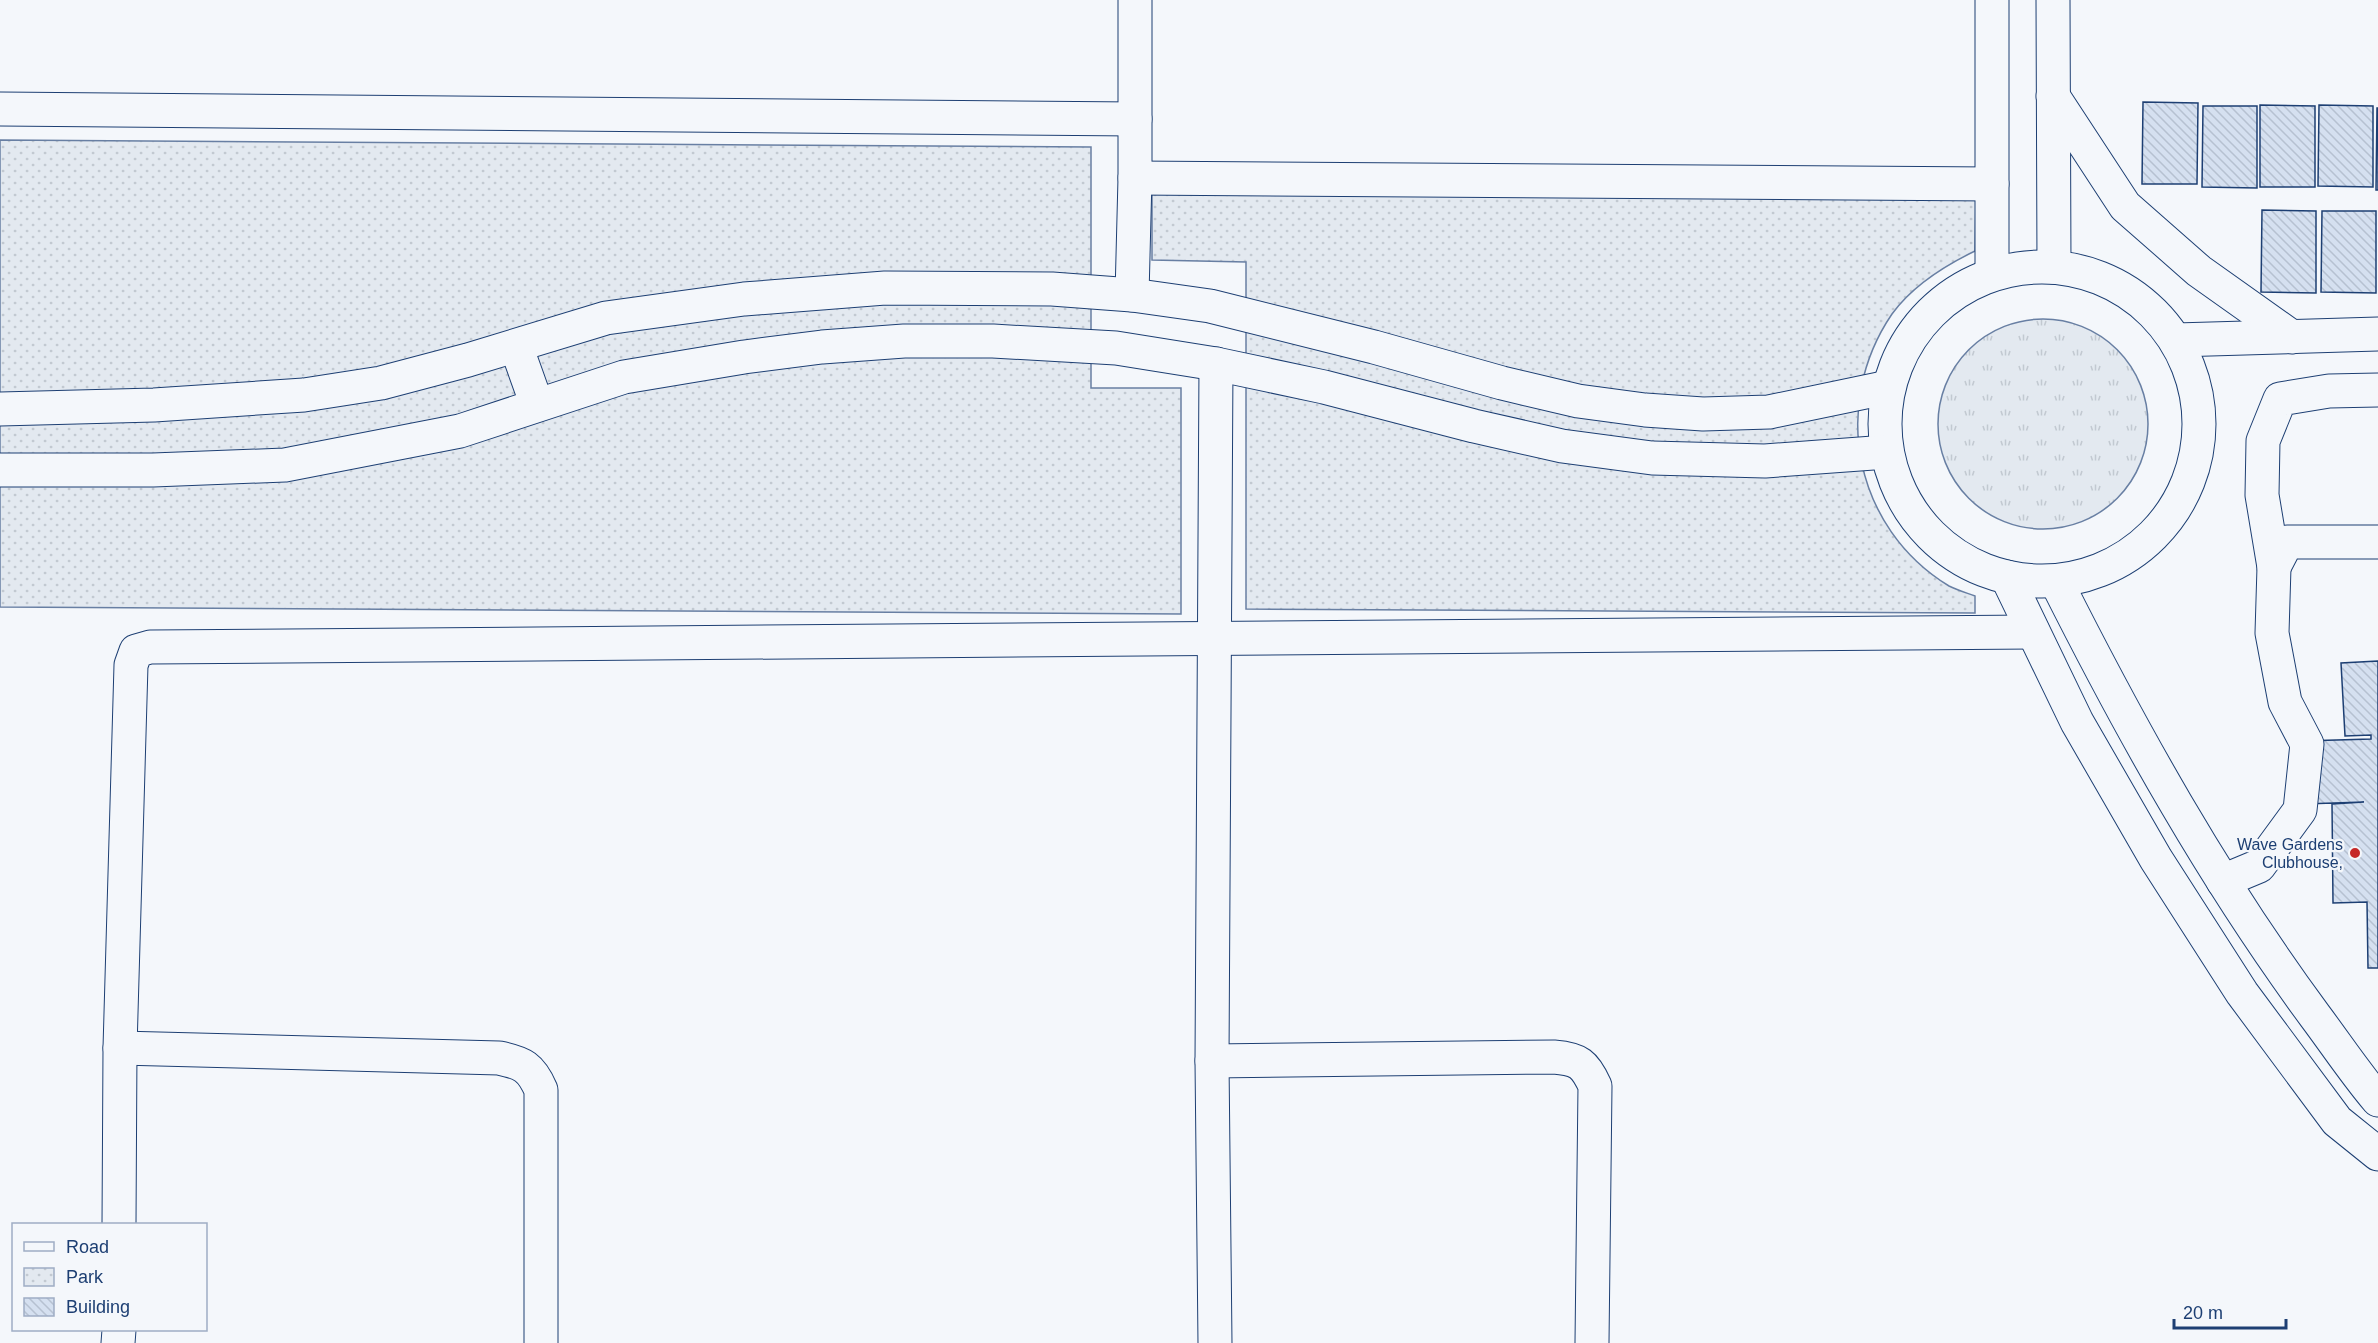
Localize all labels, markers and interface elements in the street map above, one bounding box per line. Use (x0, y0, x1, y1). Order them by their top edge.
place label: Wave Gardens Clubhouse, (2237, 836, 2343, 871)
marker: Wave Gardens Clubhouse, (2348, 846, 2362, 860)
legend (12, 1223, 207, 1331)
text: Road (66, 1237, 109, 1257)
text: Park (66, 1267, 104, 1287)
scale bar (2174, 1292, 2286, 1330)
text: Building (66, 1297, 130, 1317)
text: 20 m (2183, 1303, 2223, 1323)

